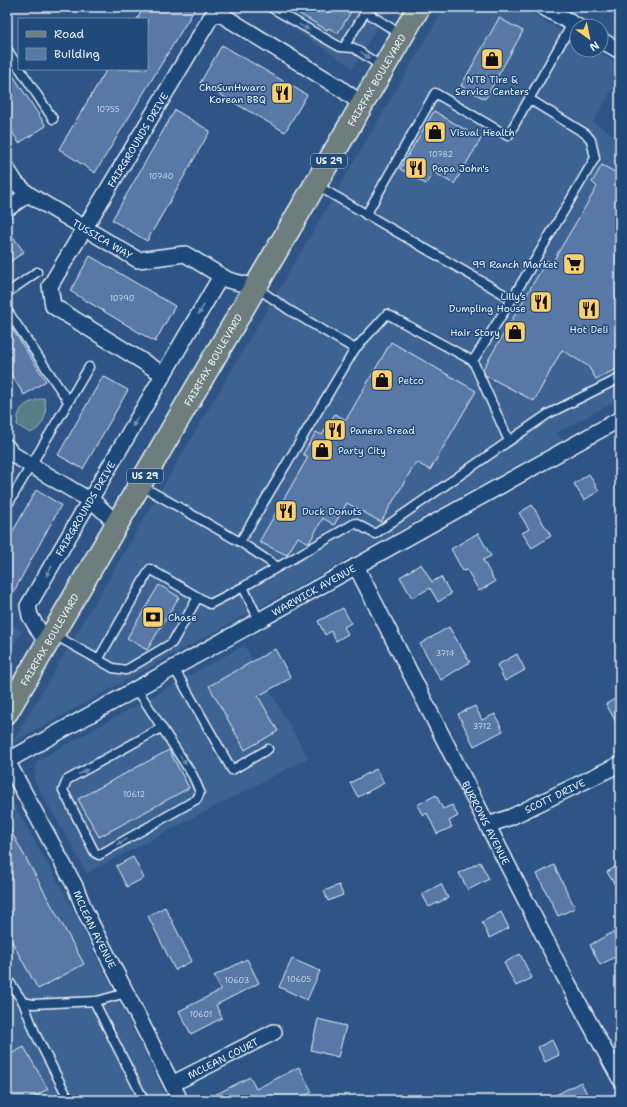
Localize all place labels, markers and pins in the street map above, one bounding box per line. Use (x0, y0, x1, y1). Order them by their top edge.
shop icon: NTB Tire & Service Centers (479, 46, 505, 72)
place label: NTB Tire & Service Centers (455, 73, 529, 98)
restaurant icon: ChoSunHwaro Korean BBQ (269, 80, 295, 106)
place label: ChoSunHwaro Korean BBQ (199, 81, 266, 106)
shop icon: Visual Health (422, 119, 448, 145)
place label: Visual Health (450, 126, 515, 139)
restaurant icon: Papa John's (403, 155, 429, 181)
place label: Papa John's (432, 162, 489, 175)
supermarket icon: 99 Ranch Market (561, 251, 587, 277)
place label: 99 Ranch Market (472, 258, 558, 271)
restaurant icon: Lilly’s Dumpling House (528, 289, 554, 315)
place label: Lilly’s Dumpling House (449, 290, 526, 315)
restaurant icon: Hot Deli (576, 296, 602, 322)
shop icon: Hair Story (502, 319, 528, 345)
place label: Hot Deli (570, 323, 609, 336)
place label: Hair Story (450, 326, 500, 339)
shop icon: Petco (369, 367, 395, 393)
place label: Petco (398, 374, 424, 387)
restaurant icon: Panera Bread (322, 417, 348, 443)
place label: Panera Bread (350, 424, 415, 437)
shop icon: Party City (309, 437, 335, 463)
place label: Party City (338, 444, 386, 457)
restaurant icon: Duck Donuts (273, 498, 299, 524)
place label: Duck Donuts (302, 505, 362, 518)
bank icon: Chase (140, 604, 166, 630)
place label: Chase (168, 611, 197, 624)

